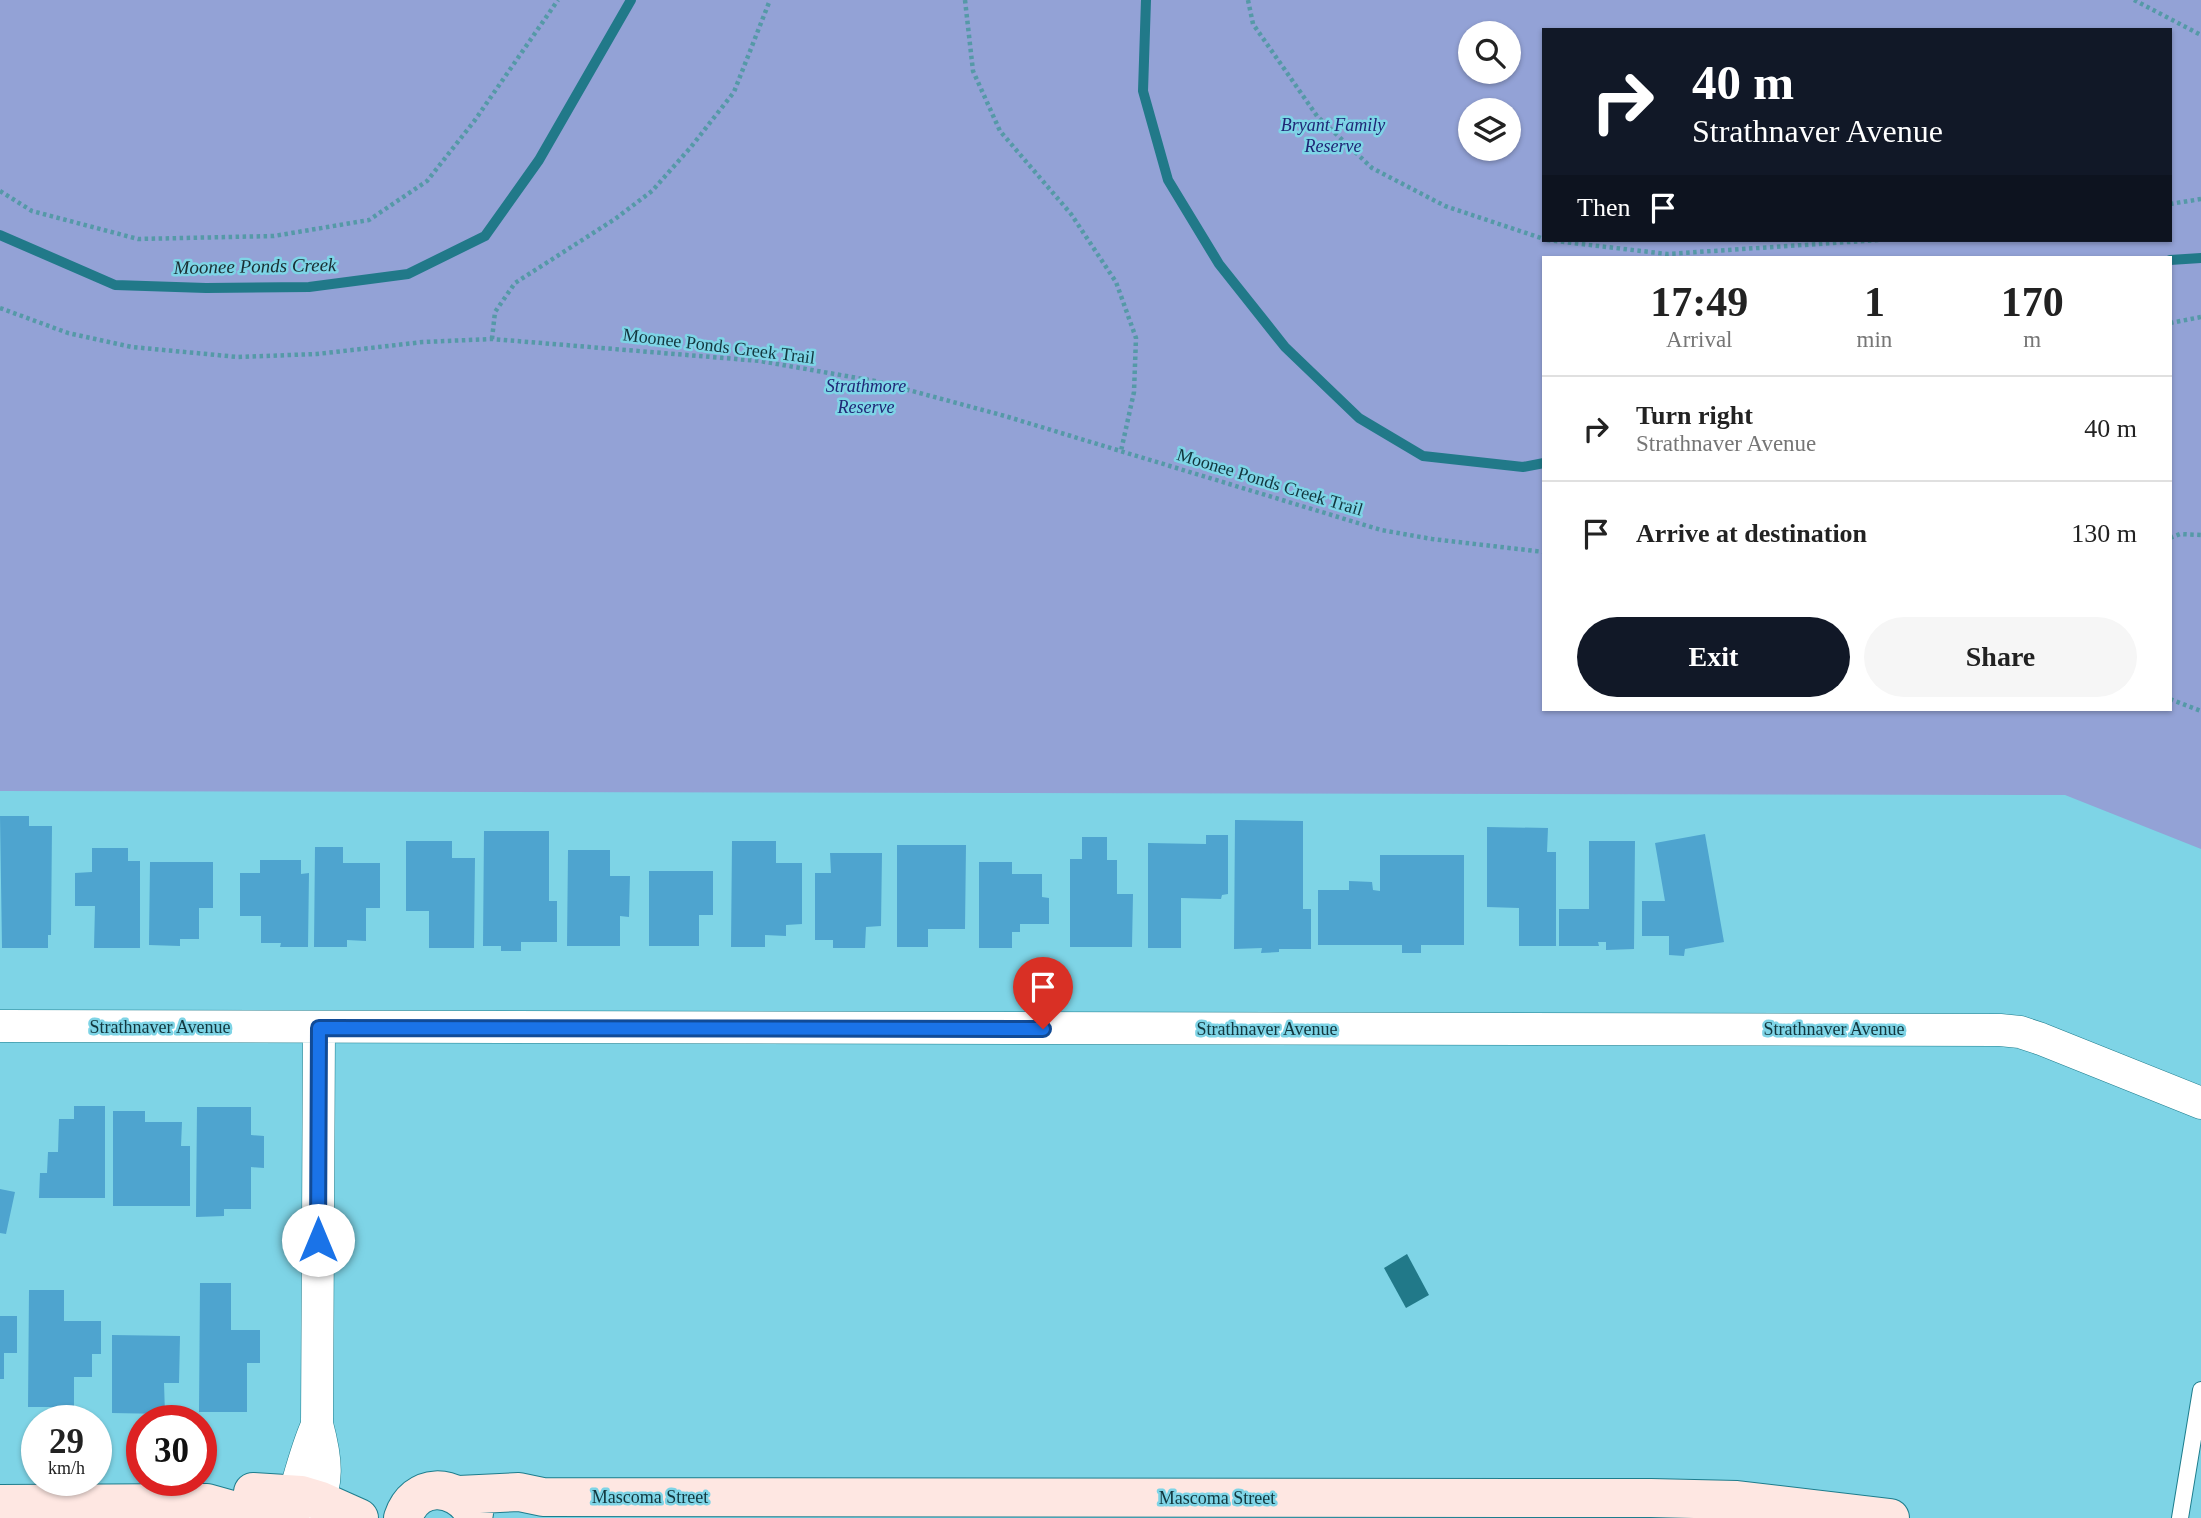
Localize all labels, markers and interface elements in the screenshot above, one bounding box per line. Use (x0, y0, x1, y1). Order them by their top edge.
map controls (1458, 21, 1521, 161)
button: search (1458, 21, 1521, 84)
text: 40 m (1692, 55, 1794, 110)
icon: right (1577, 56, 1668, 147)
button: layers (1458, 98, 1521, 161)
text: Strathnaver Avenue (1692, 113, 1943, 149)
park label: Bryant Family Reserve (1281, 115, 1385, 156)
icon: arrive (1644, 189, 1682, 227)
text: Then (1577, 193, 1630, 222)
water label: Moonee Ponds Creek (172, 254, 337, 278)
text: 17:49 (1650, 279, 1748, 325)
text: 1 (1864, 279, 1885, 325)
text: 170 (2001, 279, 2064, 325)
street label: Moonee Ponds Creek Trail (622, 324, 816, 368)
text: Arrival (1666, 327, 1733, 352)
text: min (1857, 327, 1892, 352)
text: m (2023, 327, 2041, 352)
park label: Strathmore Reserve (826, 376, 906, 417)
text: Turn right (1636, 401, 1753, 430)
icon: right (1577, 410, 1615, 448)
text: 40 m (2084, 414, 2137, 443)
text: Strathnaver Avenue (1636, 431, 1816, 456)
street label: Moonee Ponds Creek Trail (1175, 444, 1365, 520)
icon: arrive (1577, 515, 1615, 553)
text: Arrive at destination (1636, 519, 1867, 548)
text: 130 m (2071, 519, 2137, 548)
button: Exit (1577, 617, 1850, 697)
button: Share (1864, 617, 2137, 697)
pin (1013, 957, 1073, 1029)
icon: arrive (1024, 968, 1062, 1006)
street label: Strathnaver Avenue (89, 1017, 231, 1037)
street label: Strathnaver Avenue (1196, 1019, 1338, 1039)
street label: Strathnaver Avenue (1763, 1019, 1905, 1039)
position arrow (281, 1203, 355, 1277)
speed limit sign: 30 (126, 1405, 217, 1496)
text: 29 (49, 1422, 84, 1461)
text: km/h (48, 1458, 85, 1478)
street label: Mascoma Street (592, 1487, 708, 1507)
street label: Mascoma Street (1159, 1488, 1275, 1508)

